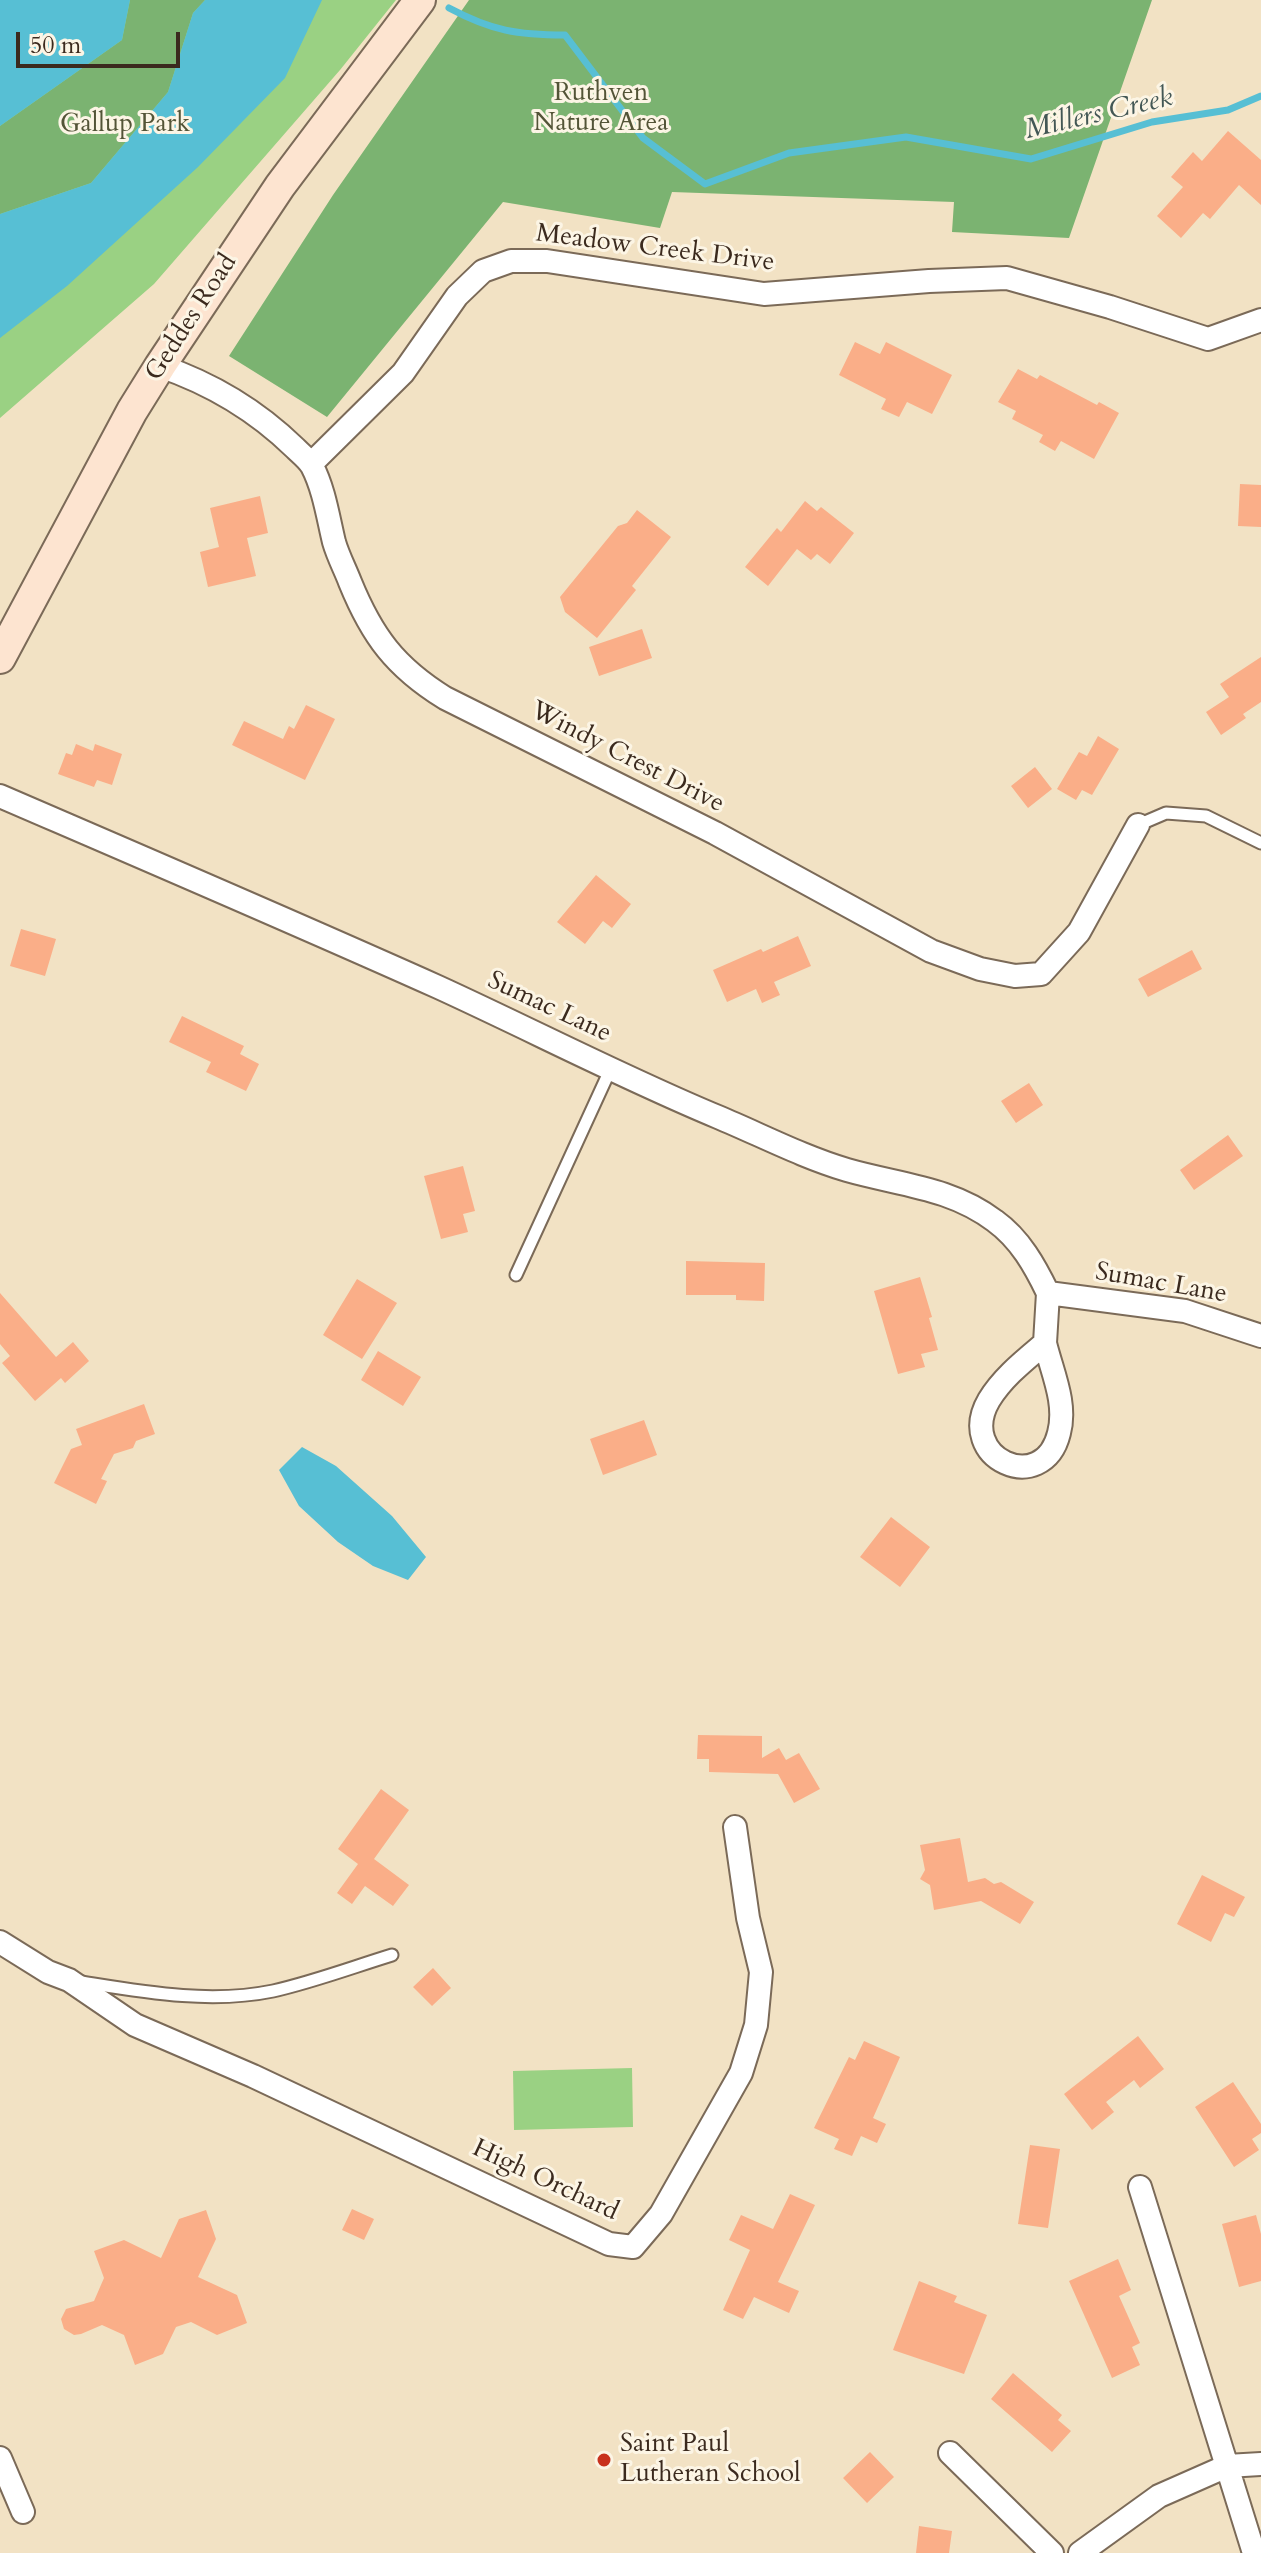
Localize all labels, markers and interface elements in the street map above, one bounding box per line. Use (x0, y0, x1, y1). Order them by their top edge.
scale bar (20, 16, 184, 66)
text: 50 m (30, 29, 81, 62)
park label: Ruthven Nature Area (533, 78, 669, 140)
water label: Millers Creek (1022, 82, 1176, 148)
park label: Gallup Park (60, 109, 190, 141)
street label: Meadow Creek Drive (534, 219, 776, 279)
street label: Geddes Road (140, 249, 244, 387)
street label: Windy Crest Drive (525, 696, 729, 820)
street label: Sumac Lane (482, 966, 616, 1050)
street label: Sumac Lane (1093, 1257, 1229, 1311)
street label: High Orchard (467, 2134, 623, 2228)
place label: Saint Paul Lutheran School (620, 2429, 801, 2490)
marker: Saint Paul Lutheran School (595, 2451, 613, 2469)

